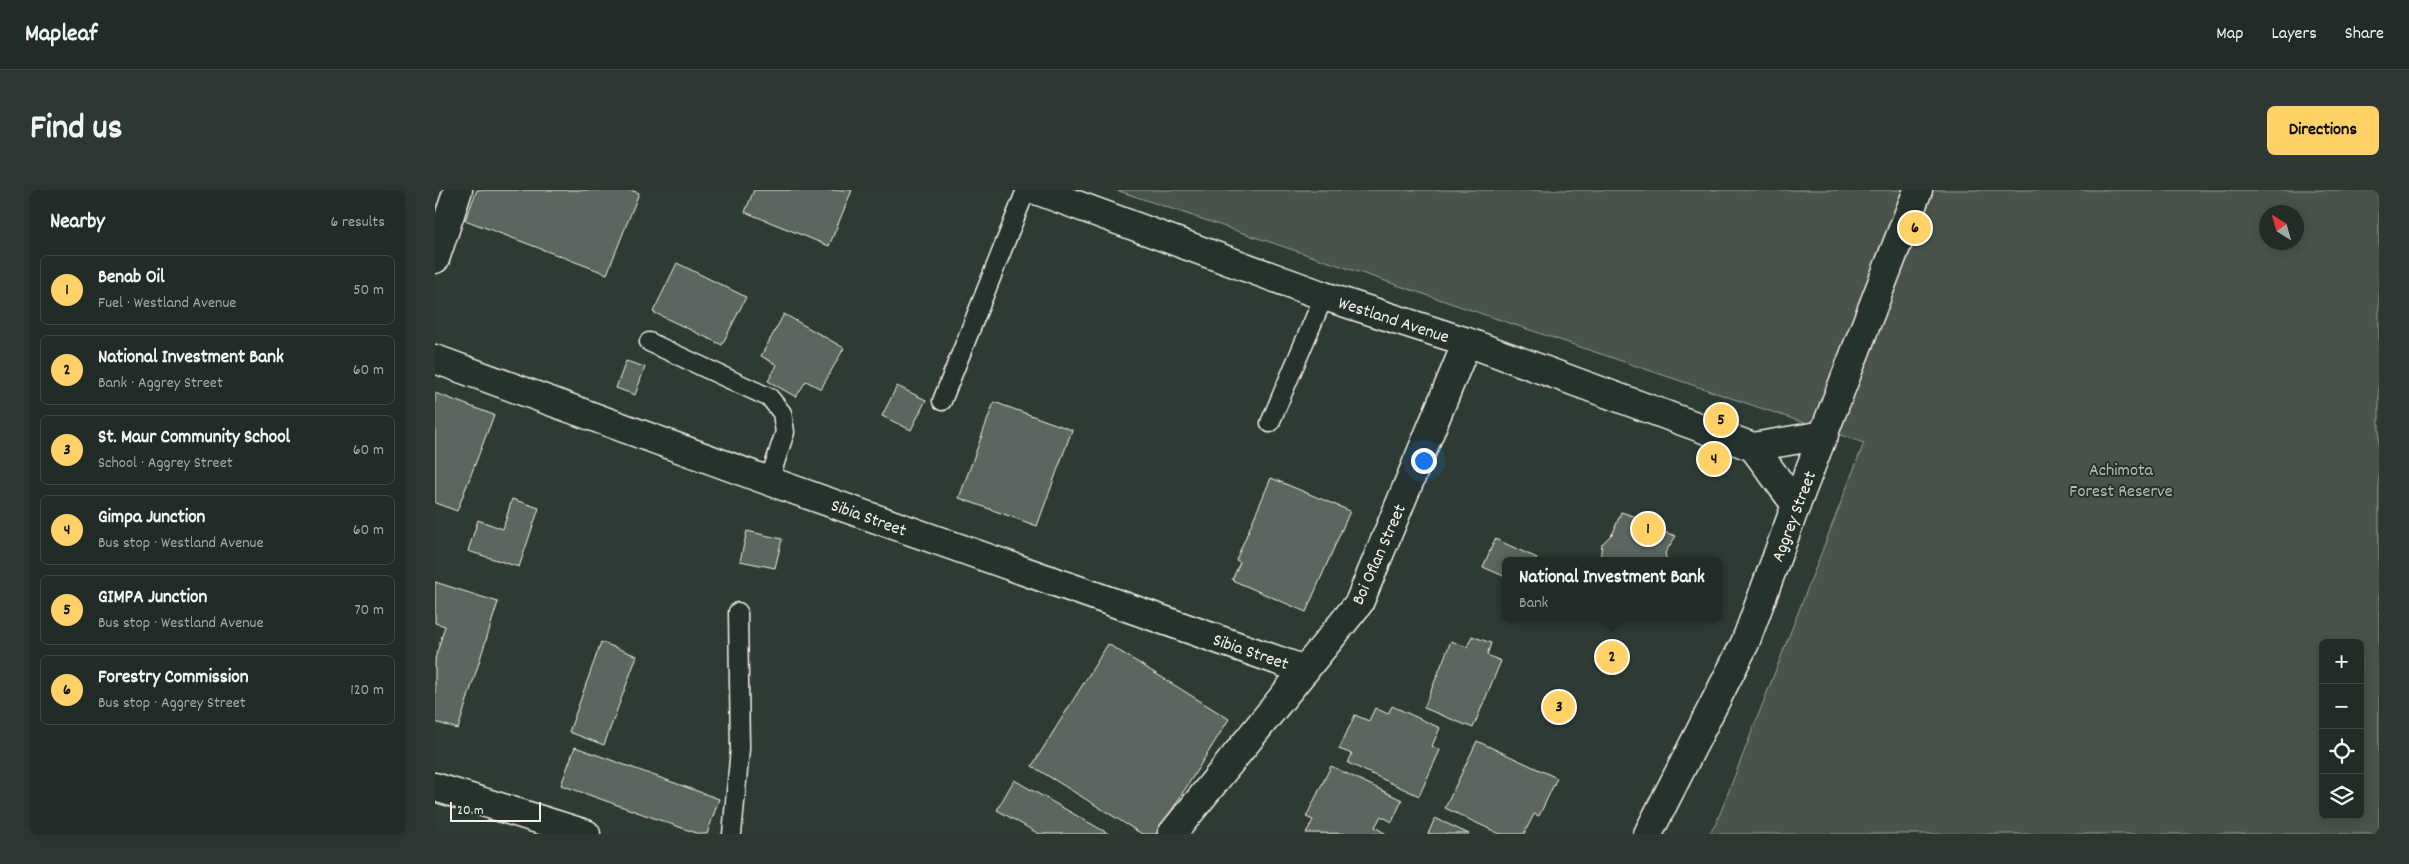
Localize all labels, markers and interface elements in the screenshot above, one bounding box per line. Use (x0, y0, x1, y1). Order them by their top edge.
text: Mapleaf (25, 18, 97, 52)
text: Map (2216, 22, 2243, 47)
text: Layers (2271, 22, 2317, 47)
text: Share (2345, 22, 2384, 47)
text: Find us (30, 105, 122, 155)
button: Directions (2267, 106, 2379, 155)
north arrow (2259, 205, 2304, 250)
text: Nearby (50, 208, 105, 238)
pin: 6 (1899, 209, 1931, 247)
text: 6 results (330, 211, 385, 234)
text: Benab Oil (98, 265, 165, 292)
text: 1 (65, 279, 69, 302)
text: 50 m (353, 279, 384, 302)
text: Fuel · Westland Avenue (98, 292, 236, 315)
street label: Westland Avenue (1335, 292, 1452, 351)
text: National Investment Bank (98, 345, 284, 372)
text: 2 (64, 359, 71, 382)
text: 60 m (353, 359, 384, 382)
text: Bank · Aggrey Street (98, 372, 223, 395)
pin: 5 (1705, 401, 1737, 439)
text: St. Maur Community School (98, 425, 290, 452)
text: 3 (63, 439, 71, 462)
text: 60 m (353, 439, 384, 462)
pin: 4 (1698, 440, 1730, 478)
your location (1411, 448, 1437, 474)
text: School · Aggrey Street (98, 452, 233, 475)
park label: Achimota Forest Reserve (2069, 459, 2173, 505)
street label: Aggrey Street (1767, 468, 1824, 566)
street label: Sibia Street (827, 494, 910, 545)
street label: Boi Oflan Street (1347, 500, 1414, 609)
text: Gimpa Junction (98, 505, 205, 532)
pin: 1 (1632, 510, 1664, 548)
text: 4 (64, 519, 70, 542)
text: 60 m (353, 519, 384, 542)
text: Bus stop · Westland Avenue (98, 532, 264, 555)
popup (1502, 557, 1722, 622)
text: National Investment Bank (1519, 565, 1705, 592)
text: GIMPA Junction (98, 585, 207, 612)
text: Bank (1519, 592, 1548, 615)
text: 5 (63, 599, 71, 622)
text: 70 m (354, 599, 384, 622)
text: Bus stop · Westland Avenue (98, 612, 264, 635)
street label: Sibia Street (1209, 629, 1292, 678)
pin: 2 (1596, 638, 1628, 676)
map controls (2319, 639, 2364, 819)
button: + (2319, 639, 2364, 684)
text: Forestry Commission (98, 665, 249, 692)
text: 6 (63, 679, 71, 702)
text: 120 m (350, 679, 384, 702)
button: − (2319, 684, 2364, 729)
pin: 3 (1543, 688, 1575, 726)
text: Bus stop · Aggrey Street (98, 692, 246, 715)
button: locate (2319, 729, 2364, 774)
button: layers (2319, 774, 2364, 819)
scale bar (450, 799, 541, 822)
text: 20 m (457, 801, 484, 821)

